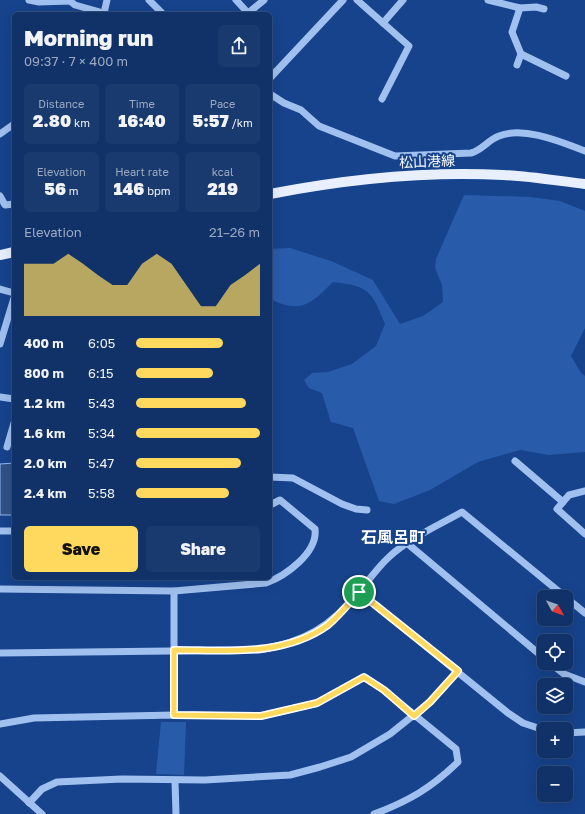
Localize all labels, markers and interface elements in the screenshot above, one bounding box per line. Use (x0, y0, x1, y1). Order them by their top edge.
text: Morning run (24, 24, 153, 51)
button: share (218, 25, 260, 67)
text: 09:37 · 7 × 400 m (24, 53, 128, 69)
text: Distance (38, 97, 84, 110)
text: Time (129, 97, 155, 110)
text: Pace (210, 97, 236, 110)
text: 2.80 (33, 110, 71, 131)
text: 16:40 (118, 110, 166, 131)
text: 5:57 (192, 110, 229, 131)
text: km (71, 116, 90, 129)
text: /km (229, 116, 253, 129)
street label: 松山港線 (399, 152, 455, 170)
text: Elevation (37, 165, 86, 178)
text: Heart rate (115, 165, 169, 178)
text: kcal (212, 165, 234, 178)
text: 56 (44, 178, 66, 199)
text: 146 (114, 178, 144, 199)
text: 219 (207, 178, 238, 199)
text: m (66, 184, 78, 197)
text: bpm (144, 184, 170, 197)
text: Elevation (24, 224, 82, 240)
text: 21–26 m (209, 224, 260, 240)
text: 400 m (24, 335, 64, 351)
text: 6:05 (88, 335, 115, 351)
text: 800 m (24, 365, 64, 381)
text: 6:15 (88, 365, 114, 381)
text: 1.2 km (24, 395, 65, 411)
text: 5:43 (88, 395, 115, 411)
text: 1.6 km (24, 425, 65, 441)
text: 5:34 (88, 425, 115, 441)
text: 2.0 km (24, 455, 67, 471)
text: 5:47 (88, 455, 114, 471)
text: 2.4 km (24, 485, 66, 501)
text: 5:58 (88, 485, 115, 501)
button: Save (24, 526, 138, 572)
button: Share (146, 526, 260, 572)
district label: 石風呂町 (361, 527, 425, 547)
pin (342, 575, 376, 609)
icon: arrive (348, 581, 370, 603)
north arrow (537, 590, 573, 626)
map controls (537, 590, 573, 802)
button: locate (537, 634, 573, 670)
button: layers (537, 678, 573, 714)
button: + (537, 722, 573, 758)
button: − (537, 766, 573, 802)

